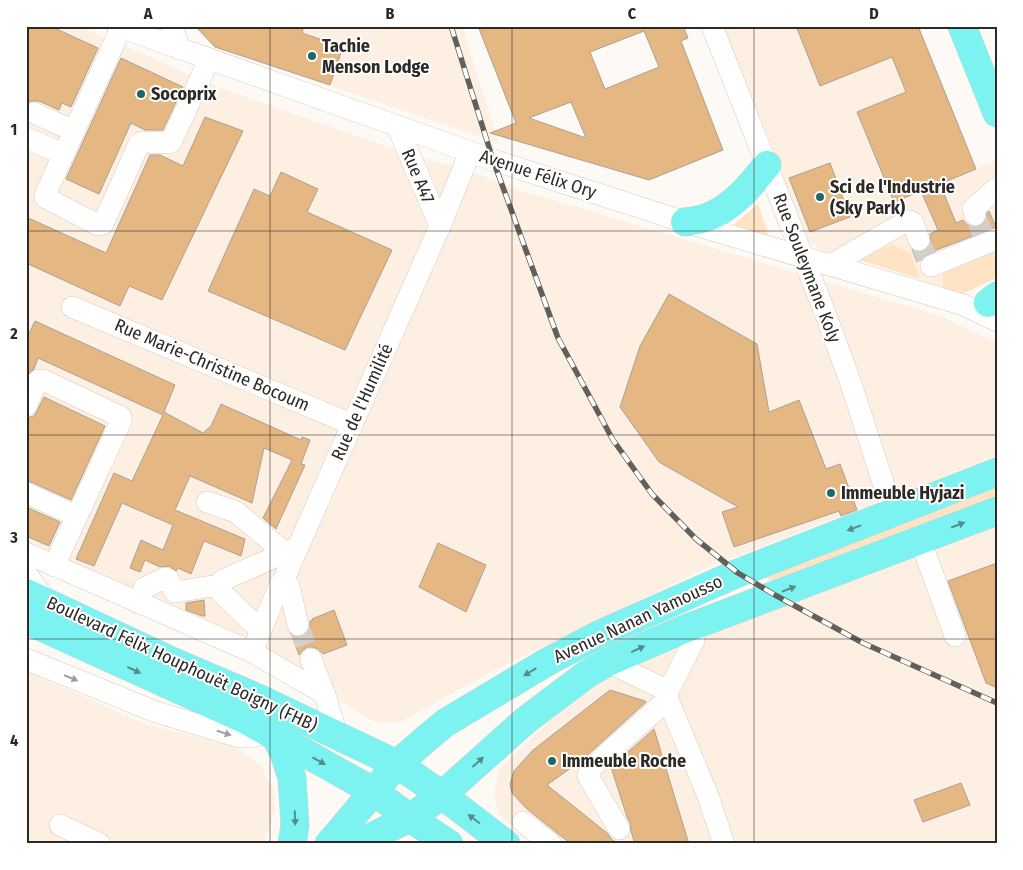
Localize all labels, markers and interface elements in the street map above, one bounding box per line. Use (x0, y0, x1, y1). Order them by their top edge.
text: A (143, 4, 153, 23)
text: B (386, 4, 395, 23)
text: C (628, 4, 637, 23)
text: D (869, 4, 879, 23)
place label: Tachie Menson Lodge (322, 35, 429, 78)
marker: Tachie Menson Lodge (306, 50, 318, 62)
place label: Socoprix (151, 83, 217, 105)
marker: Socoprix (135, 88, 147, 100)
text: 1 (11, 120, 17, 139)
street label: Rue A47 (397, 145, 439, 207)
street label: Avenue Félix Ory (477, 145, 599, 203)
place label: Sci de l'Industrie (Sky Park) (830, 176, 955, 219)
street label: Rue Souleymane Koly (768, 190, 846, 346)
marker: Sci de l'Industrie (Sky Park) (814, 191, 826, 203)
street label: Rue Marie-Christine Bocoum (111, 314, 313, 416)
text: 2 (9, 324, 18, 343)
street label: Rue de l'Humilité (326, 340, 398, 464)
place label: Immeuble Hyjazi (841, 482, 964, 504)
marker: Immeuble Hyjazi (825, 487, 837, 499)
one-way arrow (950, 521, 965, 528)
one-way arrow (846, 524, 861, 532)
text: 3 (9, 528, 18, 547)
street label: Avenue Nanan Yamousso (550, 570, 726, 668)
one-way arrow (782, 585, 797, 592)
street label: Boulevard Félix Houphouët Boigny (FHB) (43, 591, 321, 737)
one-way arrow (631, 644, 645, 652)
one-way arrow (127, 666, 141, 674)
one-way arrow (523, 668, 536, 677)
one-way arrow (64, 674, 78, 682)
one-way arrow (217, 729, 232, 737)
text: 4 (10, 731, 18, 750)
place label: Immeuble Roche (562, 750, 686, 772)
marker: Immeuble Roche (546, 755, 558, 767)
one-way arrow (313, 757, 326, 766)
one-way arrow (472, 757, 485, 768)
one-way arrow (291, 811, 299, 827)
one-way arrow (467, 814, 481, 824)

